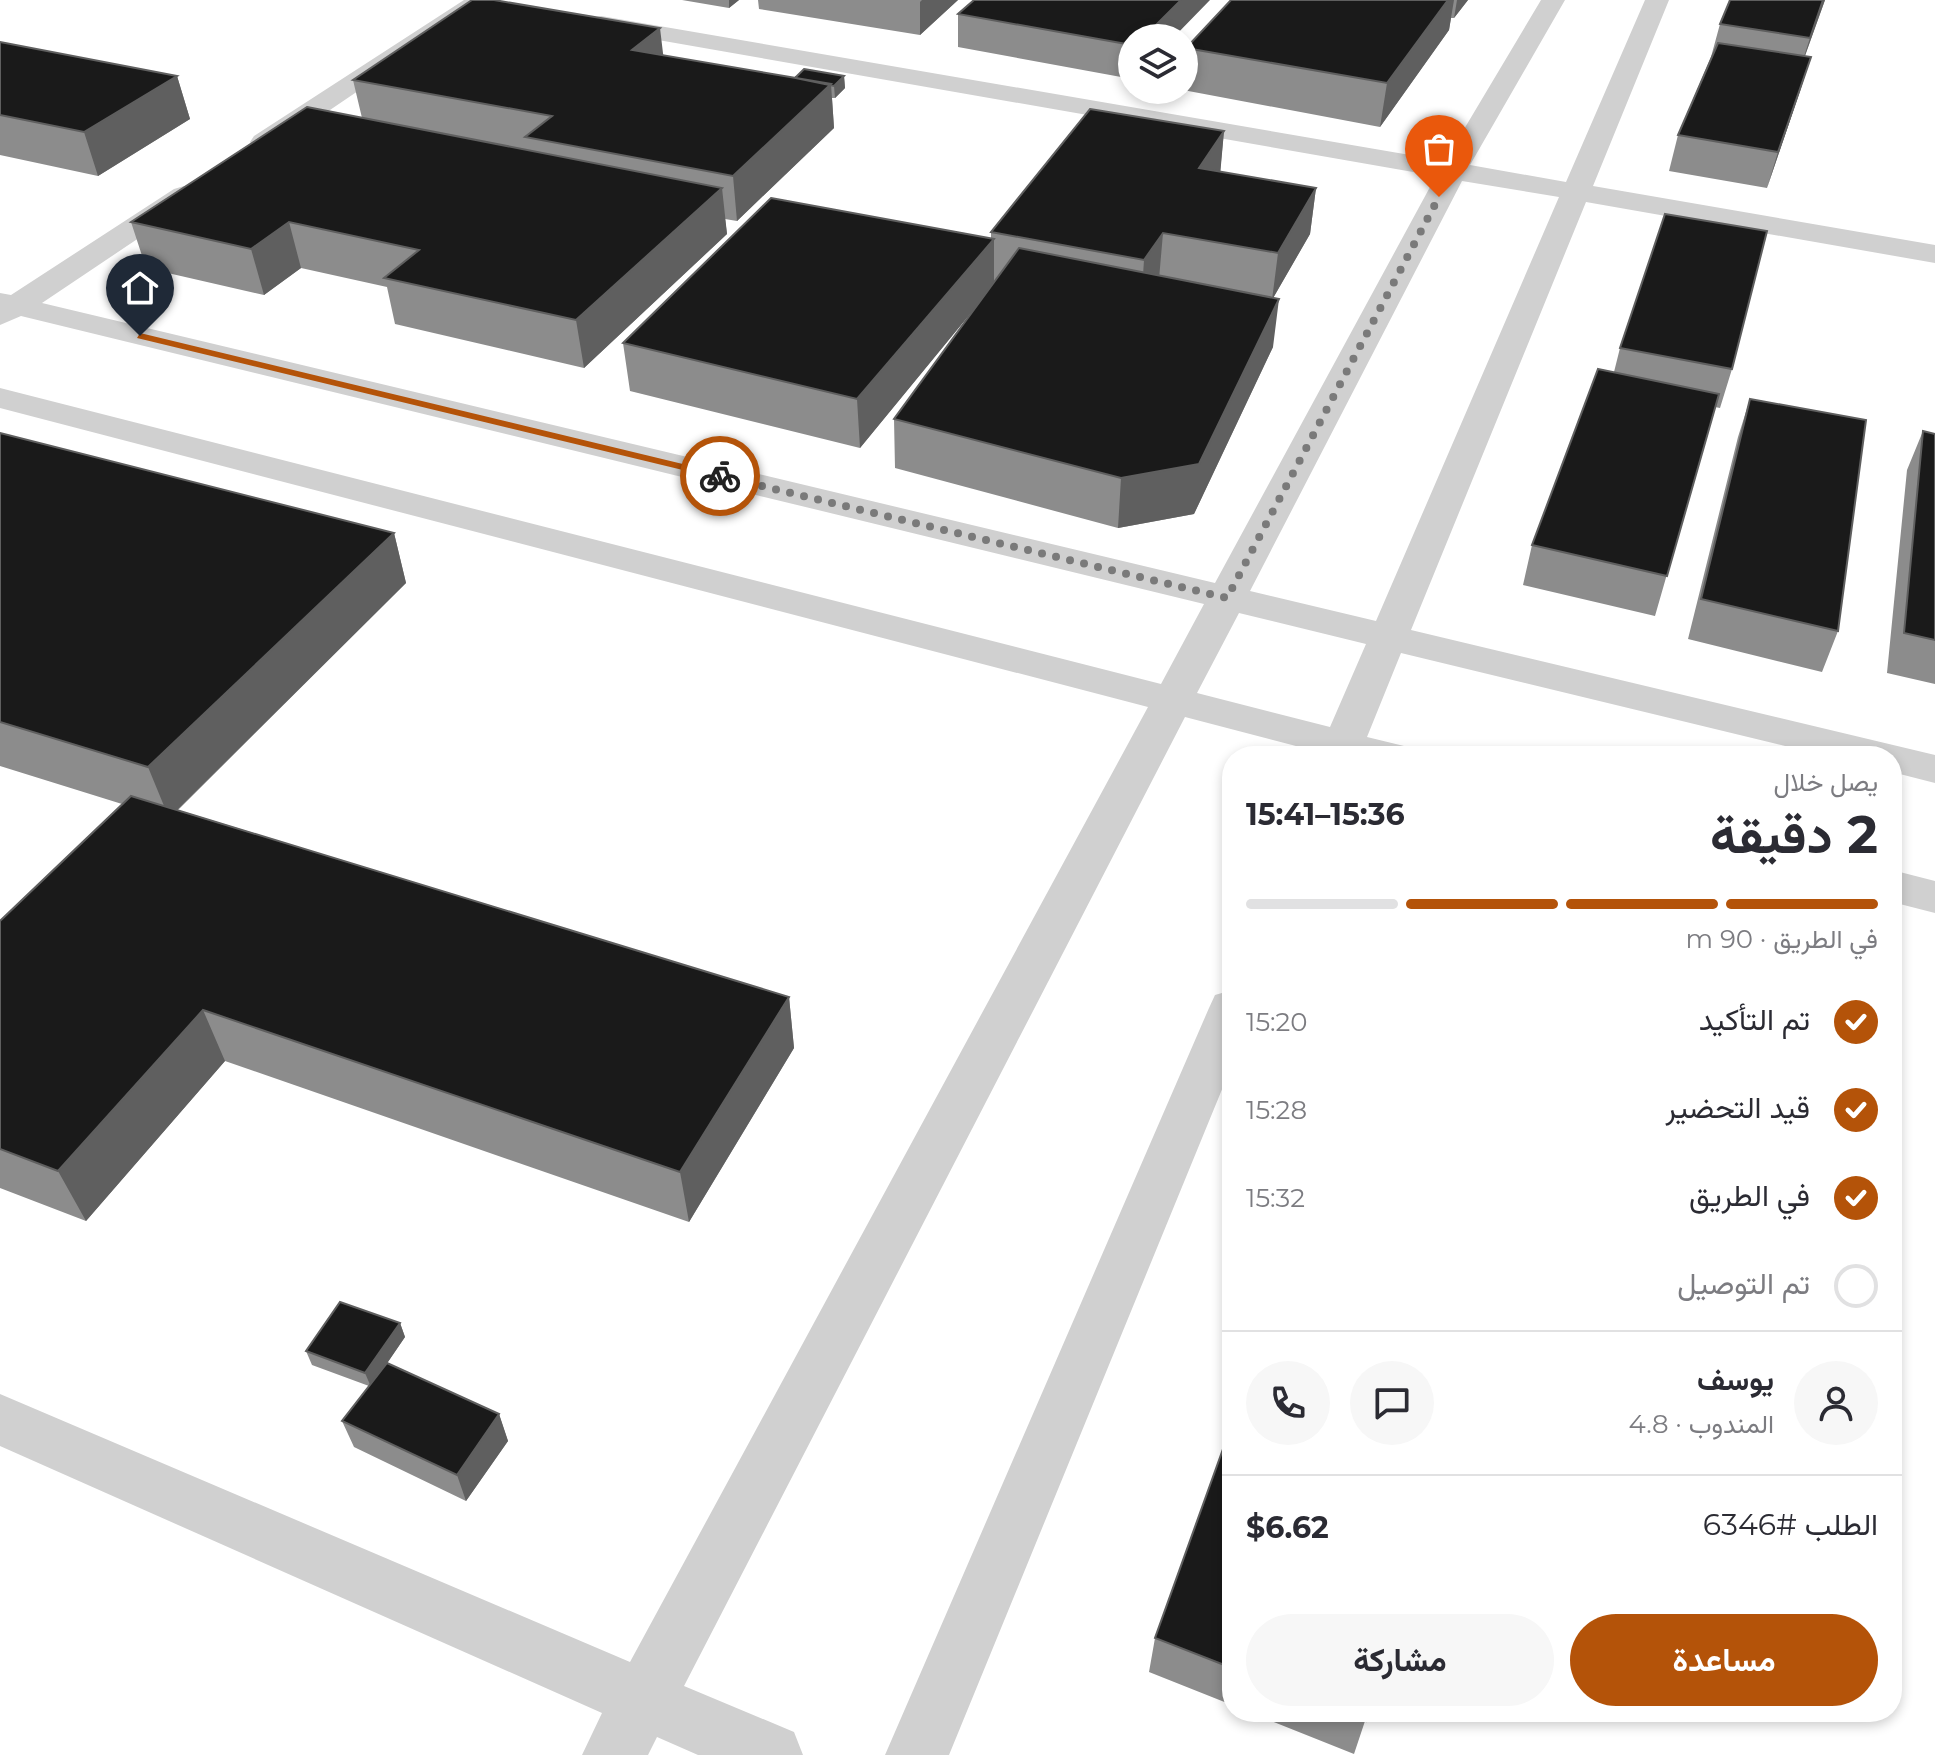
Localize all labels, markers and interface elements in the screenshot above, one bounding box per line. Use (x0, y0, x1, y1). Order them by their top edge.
map controls (1118, 24, 1198, 104)
button: layers (1118, 24, 1198, 104)
pin (1405, 115, 1473, 197)
icon: bag (1417, 127, 1461, 171)
pin (106, 254, 174, 336)
icon: home (118, 266, 162, 310)
courier (680, 436, 760, 516)
icon: bike (698, 454, 742, 498)
text: يصل خلال (1774, 766, 1878, 798)
text: 15:36–15:41 (1246, 796, 1405, 833)
text: 2 دقيقة (1710, 803, 1878, 866)
text: في الطريق · 90 m (1686, 923, 1878, 955)
icon: check (1834, 1000, 1878, 1044)
text: تم التأكيد (1699, 1001, 1810, 1038)
text: 15:20 (1246, 1006, 1308, 1038)
icon: check (1834, 1088, 1878, 1132)
text: قيد التحضير (1665, 1089, 1810, 1126)
text: 15:28 (1246, 1094, 1307, 1126)
icon: check (1834, 1176, 1878, 1220)
text: في الطريق (1689, 1177, 1810, 1214)
text: 15:32 (1246, 1182, 1305, 1214)
text: تم التوصيل (1677, 1265, 1810, 1302)
button: phone (1246, 1361, 1330, 1445)
button: chat (1350, 1361, 1434, 1445)
text: يوسف (1697, 1361, 1774, 1398)
button: person (1794, 1361, 1878, 1445)
text: المندوب · 4.8 (1628, 1408, 1774, 1440)
text: الطلب #6346 (1703, 1506, 1878, 1543)
text: $6.62 (1246, 1509, 1329, 1546)
button: مشاركة (1246, 1614, 1554, 1706)
button: مساعدة (1570, 1614, 1878, 1706)

